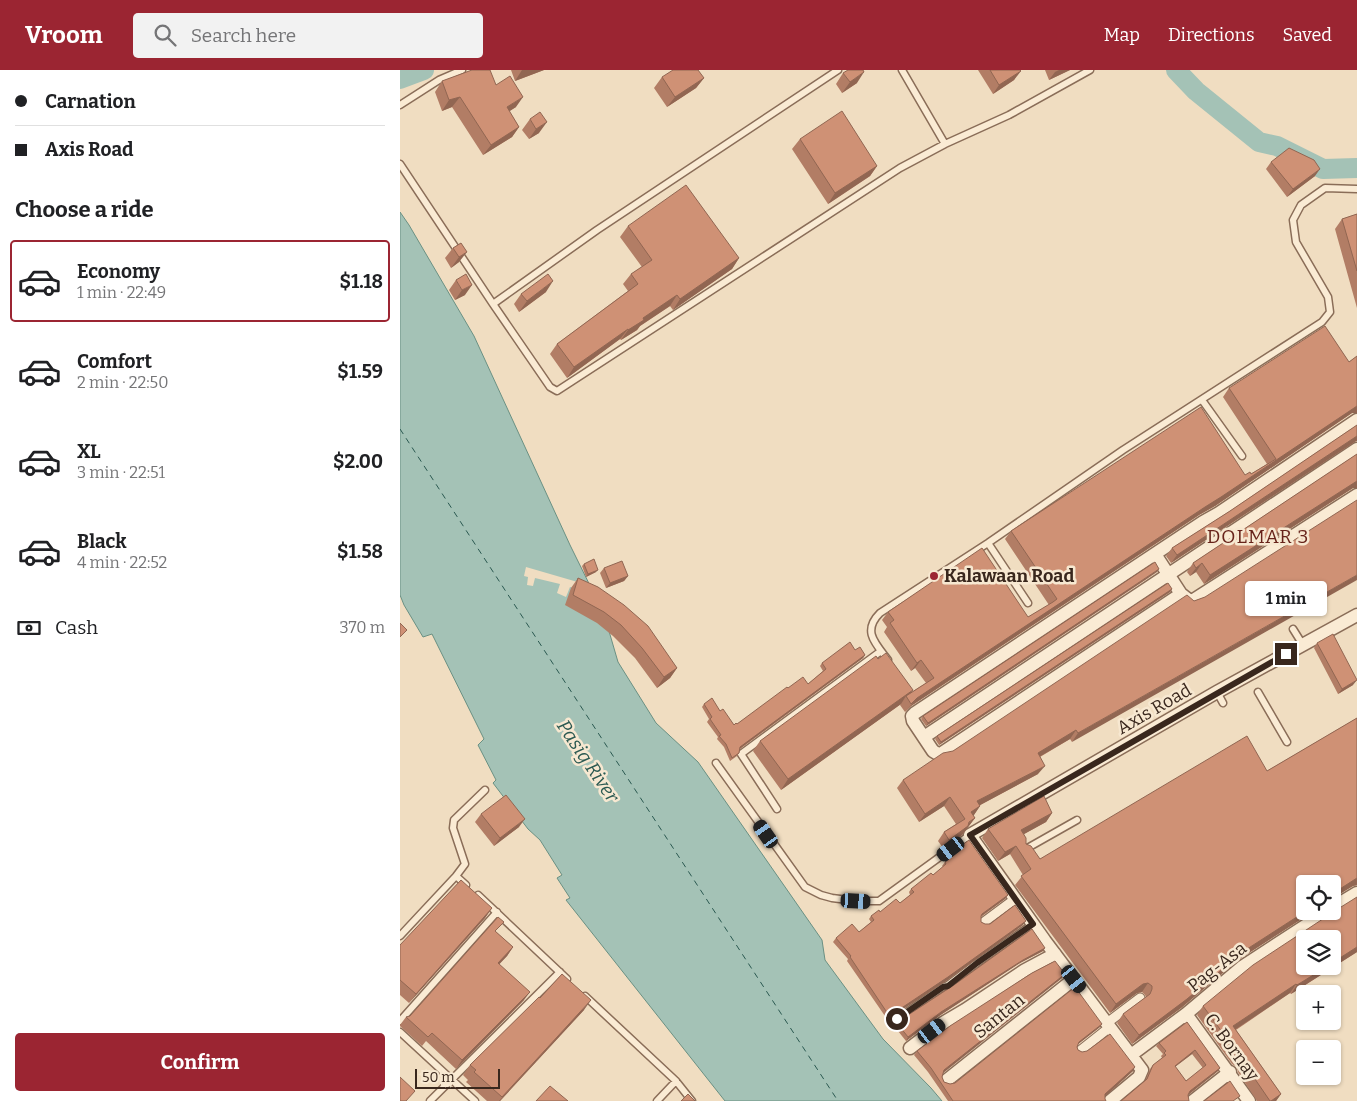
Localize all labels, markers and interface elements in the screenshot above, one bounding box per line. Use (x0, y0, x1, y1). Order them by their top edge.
search box (133, 13, 483, 58)
text: Vroom (25, 21, 103, 49)
icon: search (151, 21, 179, 49)
text: Search here (191, 24, 296, 47)
text: Map (1104, 24, 1140, 46)
text: Directions (1168, 24, 1255, 46)
text: Saved (1283, 24, 1332, 46)
text: Carnation (45, 90, 136, 113)
text: Axis Road (45, 138, 134, 161)
text: Choose a ride (15, 196, 154, 223)
icon: car (17, 259, 62, 304)
text: Economy (77, 260, 160, 283)
text: $1.18 (340, 270, 383, 293)
text: 1 min · 22:49 (77, 283, 166, 302)
icon: car (17, 349, 62, 394)
text: Comfort (77, 350, 152, 373)
text: $1.59 (337, 360, 383, 383)
text: 2 min · 22:50 (77, 373, 168, 392)
icon: car (17, 439, 62, 484)
text: XL (77, 440, 101, 463)
text: $2.00 (333, 450, 383, 473)
text: 3 min · 22:51 (77, 463, 165, 482)
district label: DOLMAR 3 (1207, 525, 1309, 548)
icon: car (17, 529, 62, 574)
text: Black (77, 530, 127, 553)
text: $1.58 (337, 540, 383, 563)
text: 4 min · 22:52 (77, 553, 167, 572)
place label: Kalawaan Road (944, 565, 1074, 587)
marker: Kalawaan Road (928, 570, 940, 582)
callout: 1 min (1245, 582, 1327, 616)
text: 1 min (1266, 589, 1306, 608)
icon: cash (15, 614, 43, 642)
text: Cash (55, 616, 98, 639)
text: 370 m (339, 618, 385, 637)
route end (1275, 643, 1297, 665)
street label: Axis Road (1113, 679, 1196, 739)
water label: Pasig River (552, 715, 625, 808)
car (751, 817, 780, 851)
car (934, 834, 967, 864)
map controls (1296, 875, 1341, 1085)
button: locate (1296, 875, 1341, 920)
car (840, 893, 871, 909)
button: layers (1296, 930, 1341, 975)
street label: Pag-Asa (1183, 937, 1251, 997)
car (1058, 963, 1089, 995)
button: + (1296, 985, 1341, 1030)
street label: Santan (969, 988, 1029, 1043)
route start (886, 1008, 908, 1030)
street label: C. Bornay (1200, 1009, 1264, 1086)
car (915, 1016, 948, 1046)
button: Confirm (15, 1033, 385, 1091)
button: − (1296, 1040, 1341, 1085)
scale bar (415, 1066, 500, 1089)
text: 50 m (422, 1069, 455, 1086)

